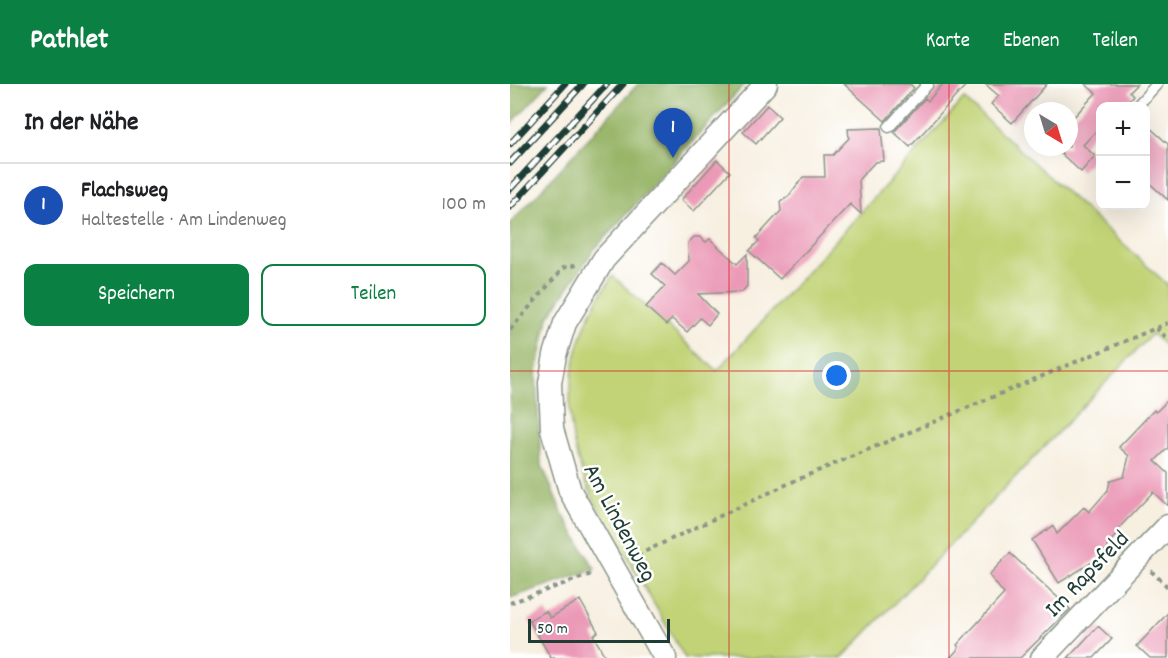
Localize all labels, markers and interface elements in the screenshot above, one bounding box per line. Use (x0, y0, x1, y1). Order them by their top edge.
text: Pathlet (30, 22, 108, 62)
text: Karte (926, 27, 970, 57)
text: Ebenen (1003, 27, 1060, 57)
text: Teilen (1093, 27, 1138, 57)
north arrow (1024, 102, 1078, 156)
map controls (1096, 102, 1150, 210)
button: + (1096, 102, 1150, 156)
text: In der Nähe (24, 105, 138, 142)
pin: 1 (654, 109, 692, 158)
button: − (1096, 156, 1150, 210)
text: Flachsweg (81, 176, 168, 207)
text: 1 (41, 191, 46, 219)
text: 100 m (442, 191, 486, 219)
text: Haltestelle · Am Lindenweg (81, 207, 286, 235)
button: Speichern (24, 264, 249, 326)
button: Teilen (261, 264, 486, 326)
your location (822, 361, 851, 390)
street label: Am Lindenweg (573, 458, 664, 589)
street label: Im Rapsfeld (1038, 524, 1138, 626)
scale bar (528, 616, 670, 644)
text: 50 m (537, 618, 568, 641)

